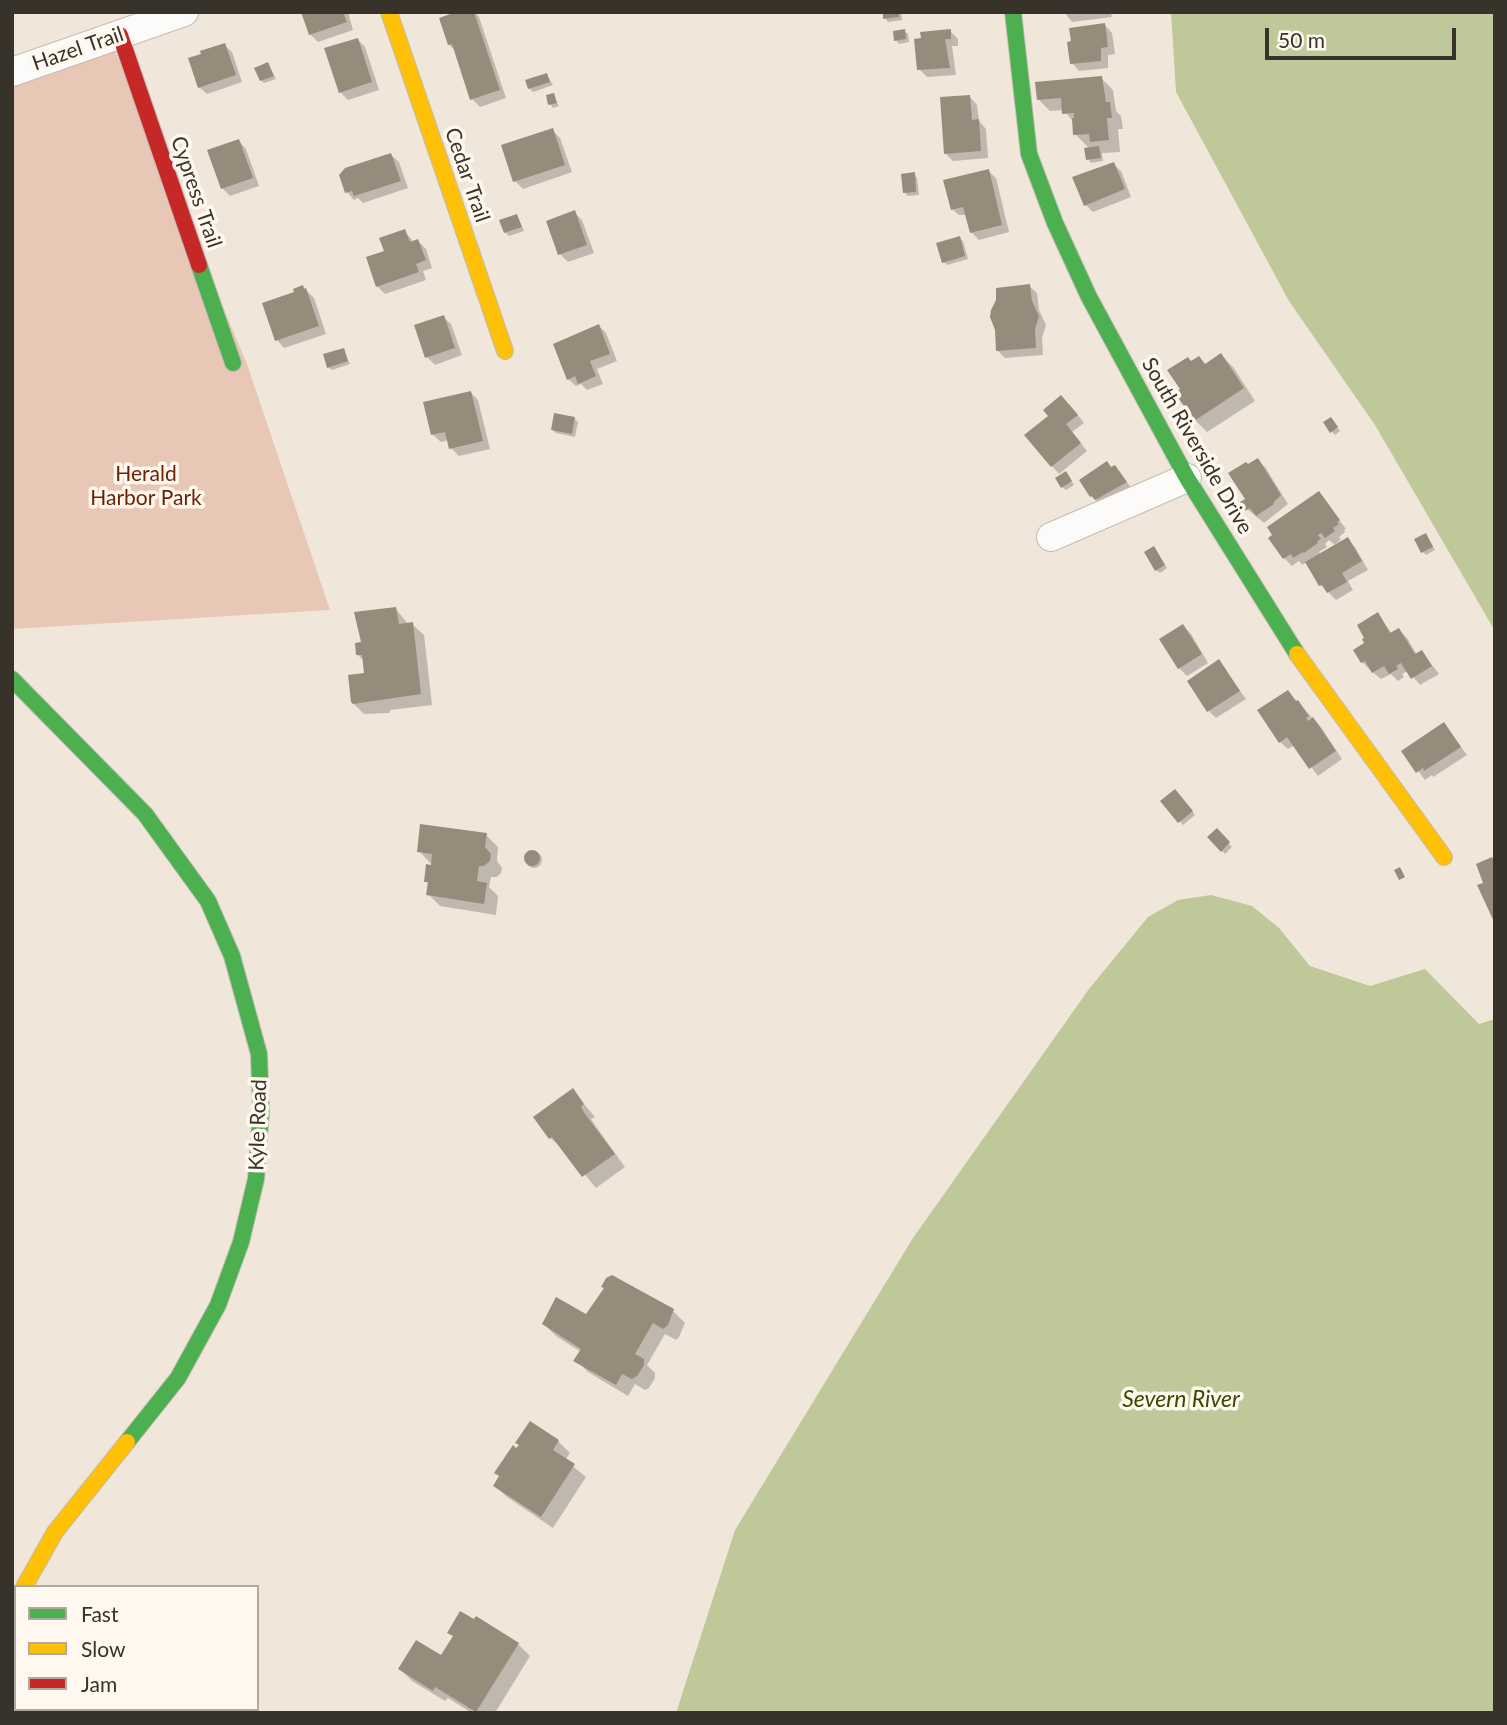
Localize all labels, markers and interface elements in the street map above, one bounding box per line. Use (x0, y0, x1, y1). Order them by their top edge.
scale bar (1269, 14, 1460, 58)
street label: Hazel Trail (29, 22, 127, 76)
text: 50 m (1278, 27, 1325, 52)
street label: Cedar Trail (439, 125, 495, 225)
street label: Cypress Trail (165, 133, 227, 251)
street label: South Riverside Drive (1136, 353, 1258, 539)
park label: Herald Harbor Park (90, 461, 202, 511)
street label: Kyle Road (244, 1079, 272, 1171)
water label: Severn River (1122, 1386, 1240, 1414)
legend (14, 1585, 259, 1711)
text: Fast (81, 1601, 118, 1626)
text: Slow (81, 1636, 125, 1661)
text: Jam (81, 1671, 117, 1696)

